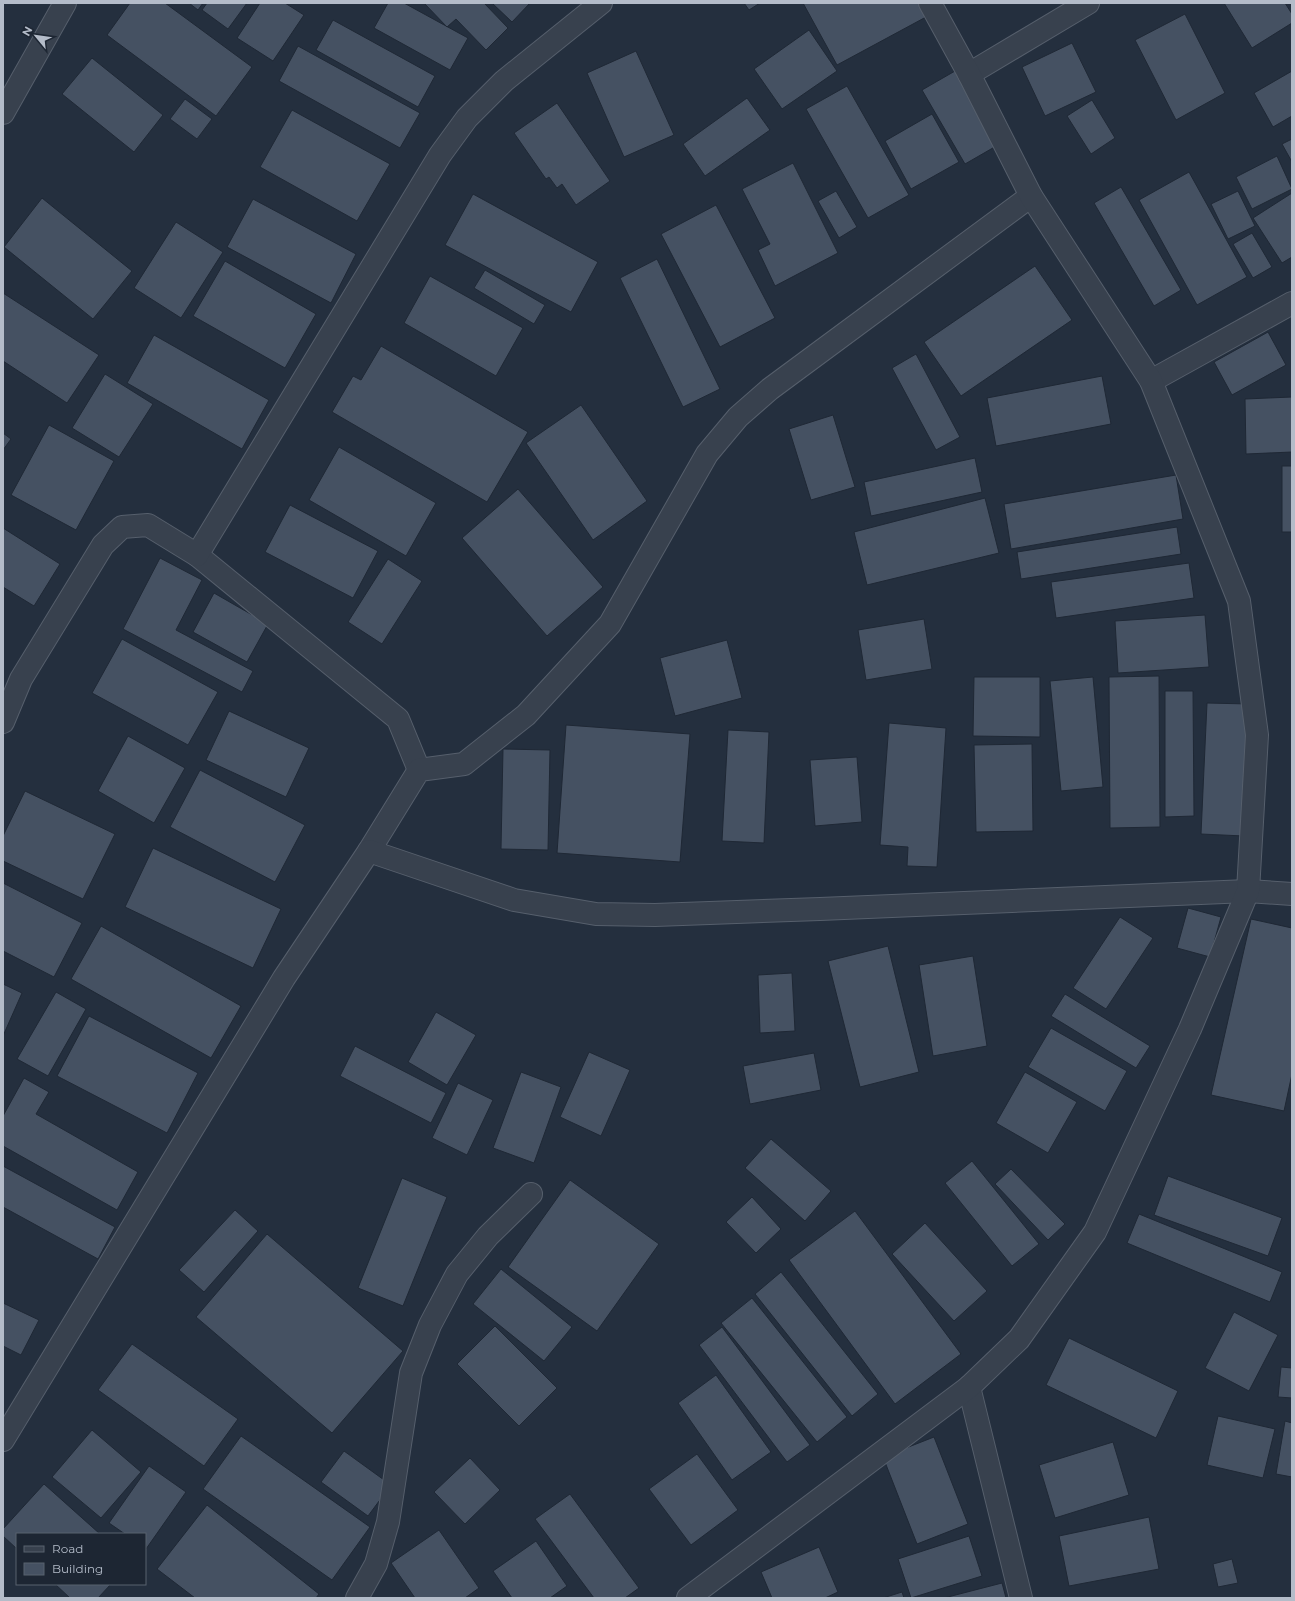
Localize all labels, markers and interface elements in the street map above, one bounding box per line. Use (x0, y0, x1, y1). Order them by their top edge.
north arrow (16, 16, 56, 56)
text: N (19, 24, 36, 38)
legend (16, 1533, 146, 1585)
text: Road (52, 1541, 83, 1556)
text: Building (52, 1561, 103, 1576)

